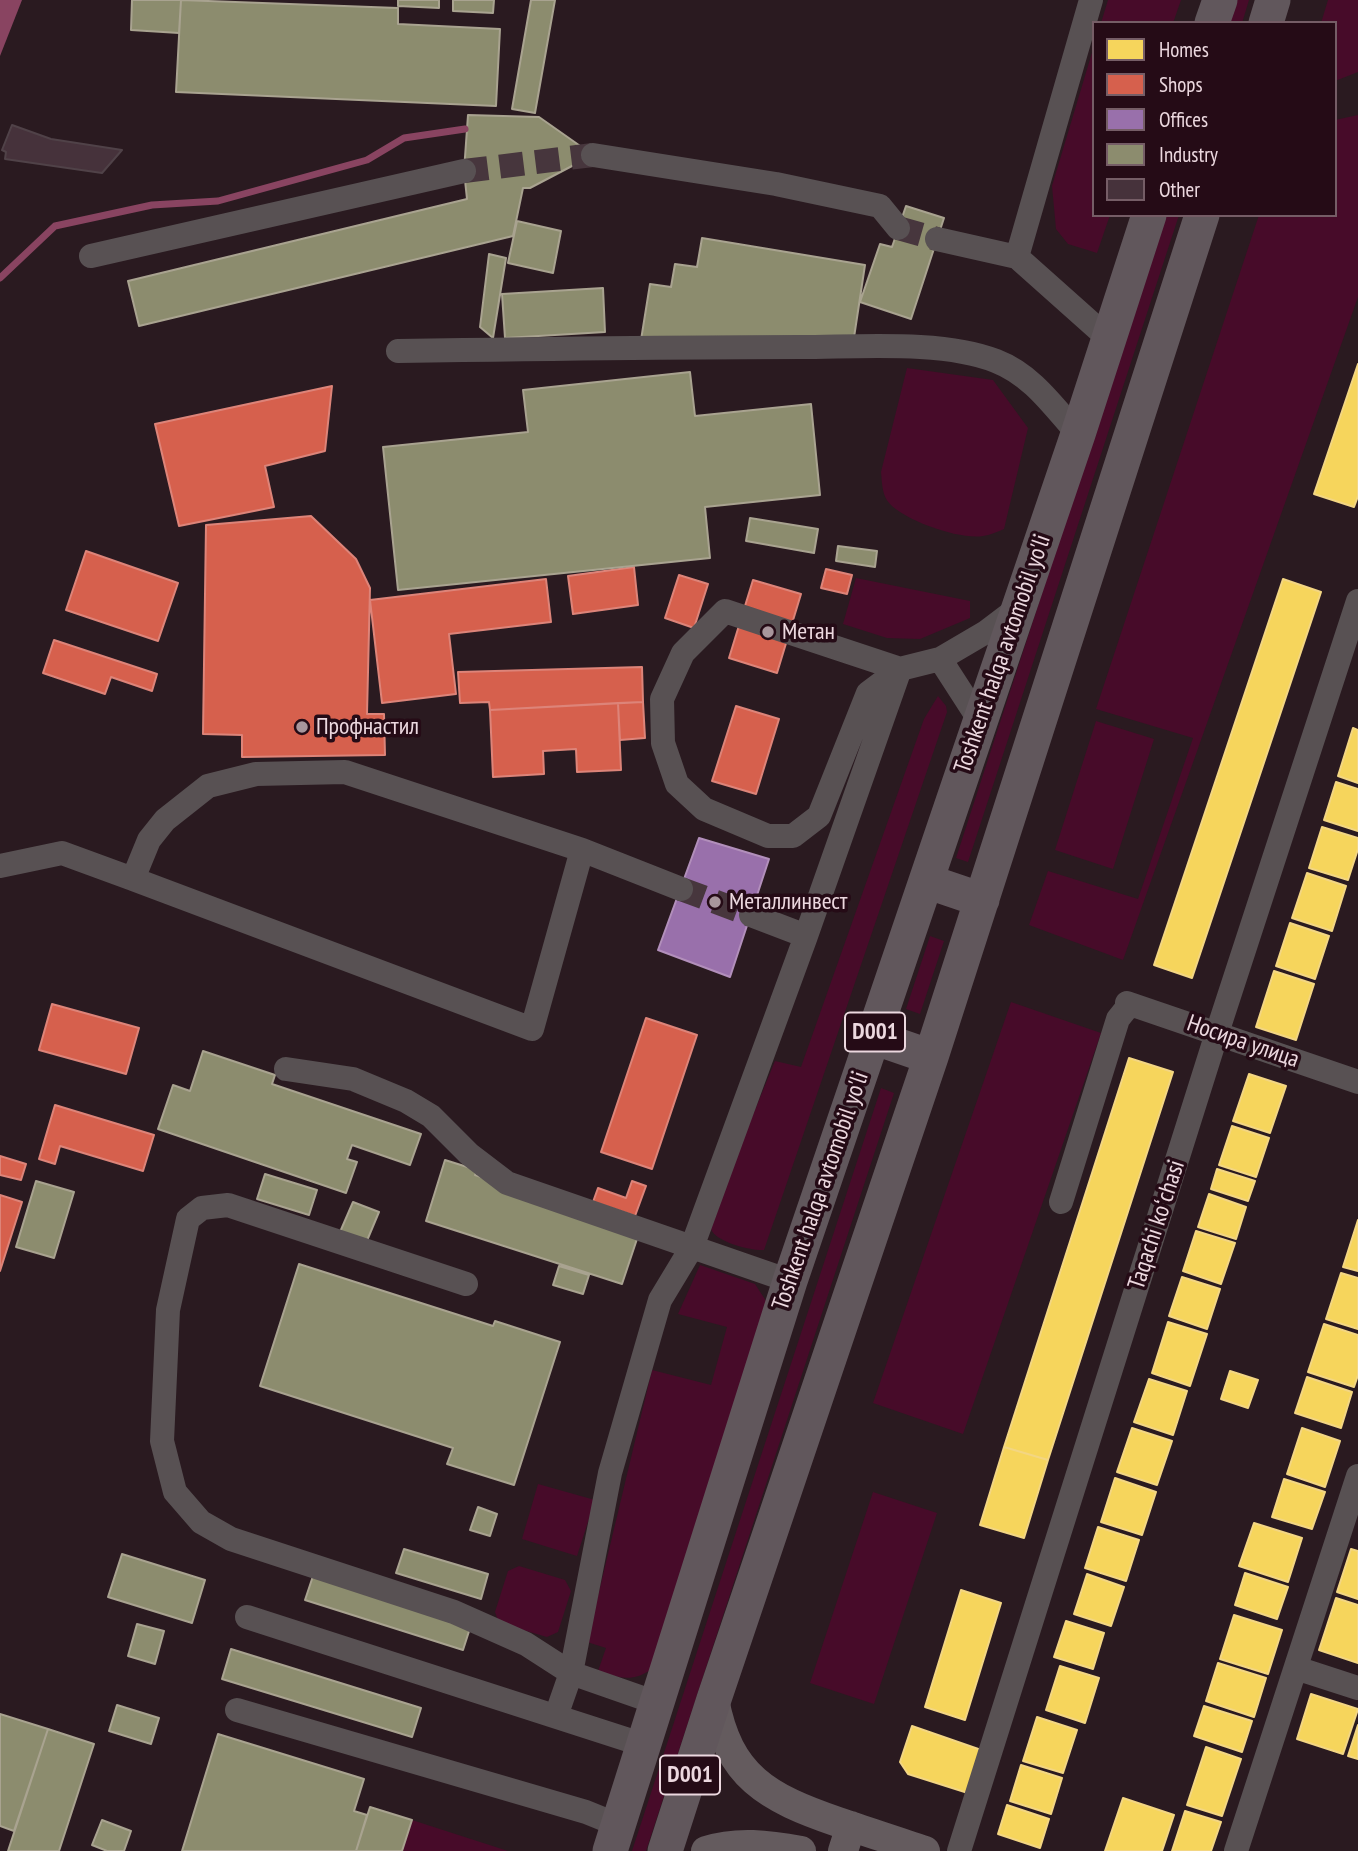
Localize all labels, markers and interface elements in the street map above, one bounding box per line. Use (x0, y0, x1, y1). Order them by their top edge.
legend (1092, 21, 1337, 217)
text: Homes (1159, 36, 1209, 63)
text: Shops (1159, 71, 1203, 98)
text: Offices (1159, 106, 1208, 133)
text: Industry (1159, 141, 1218, 168)
text: Other (1159, 176, 1200, 203)
street label: Toshkent halqa avtomobil yo'li (949, 531, 1057, 777)
place label: Метан (782, 618, 835, 646)
marker: Метан (760, 624, 776, 640)
place label: Профнастил (316, 713, 419, 741)
marker: Профнастил (294, 719, 310, 735)
place label: Металлинвест (729, 888, 847, 916)
marker: Металлинвест (707, 894, 723, 910)
street label: Носира улица (1183, 1009, 1303, 1075)
road number: D001 (845, 1012, 905, 1051)
street label: Toshkent halqa avtomobil yo'li (767, 1068, 875, 1314)
street label: Taqachi koʻchasi (1123, 1157, 1191, 1293)
road number: D001 (660, 1756, 720, 1795)

